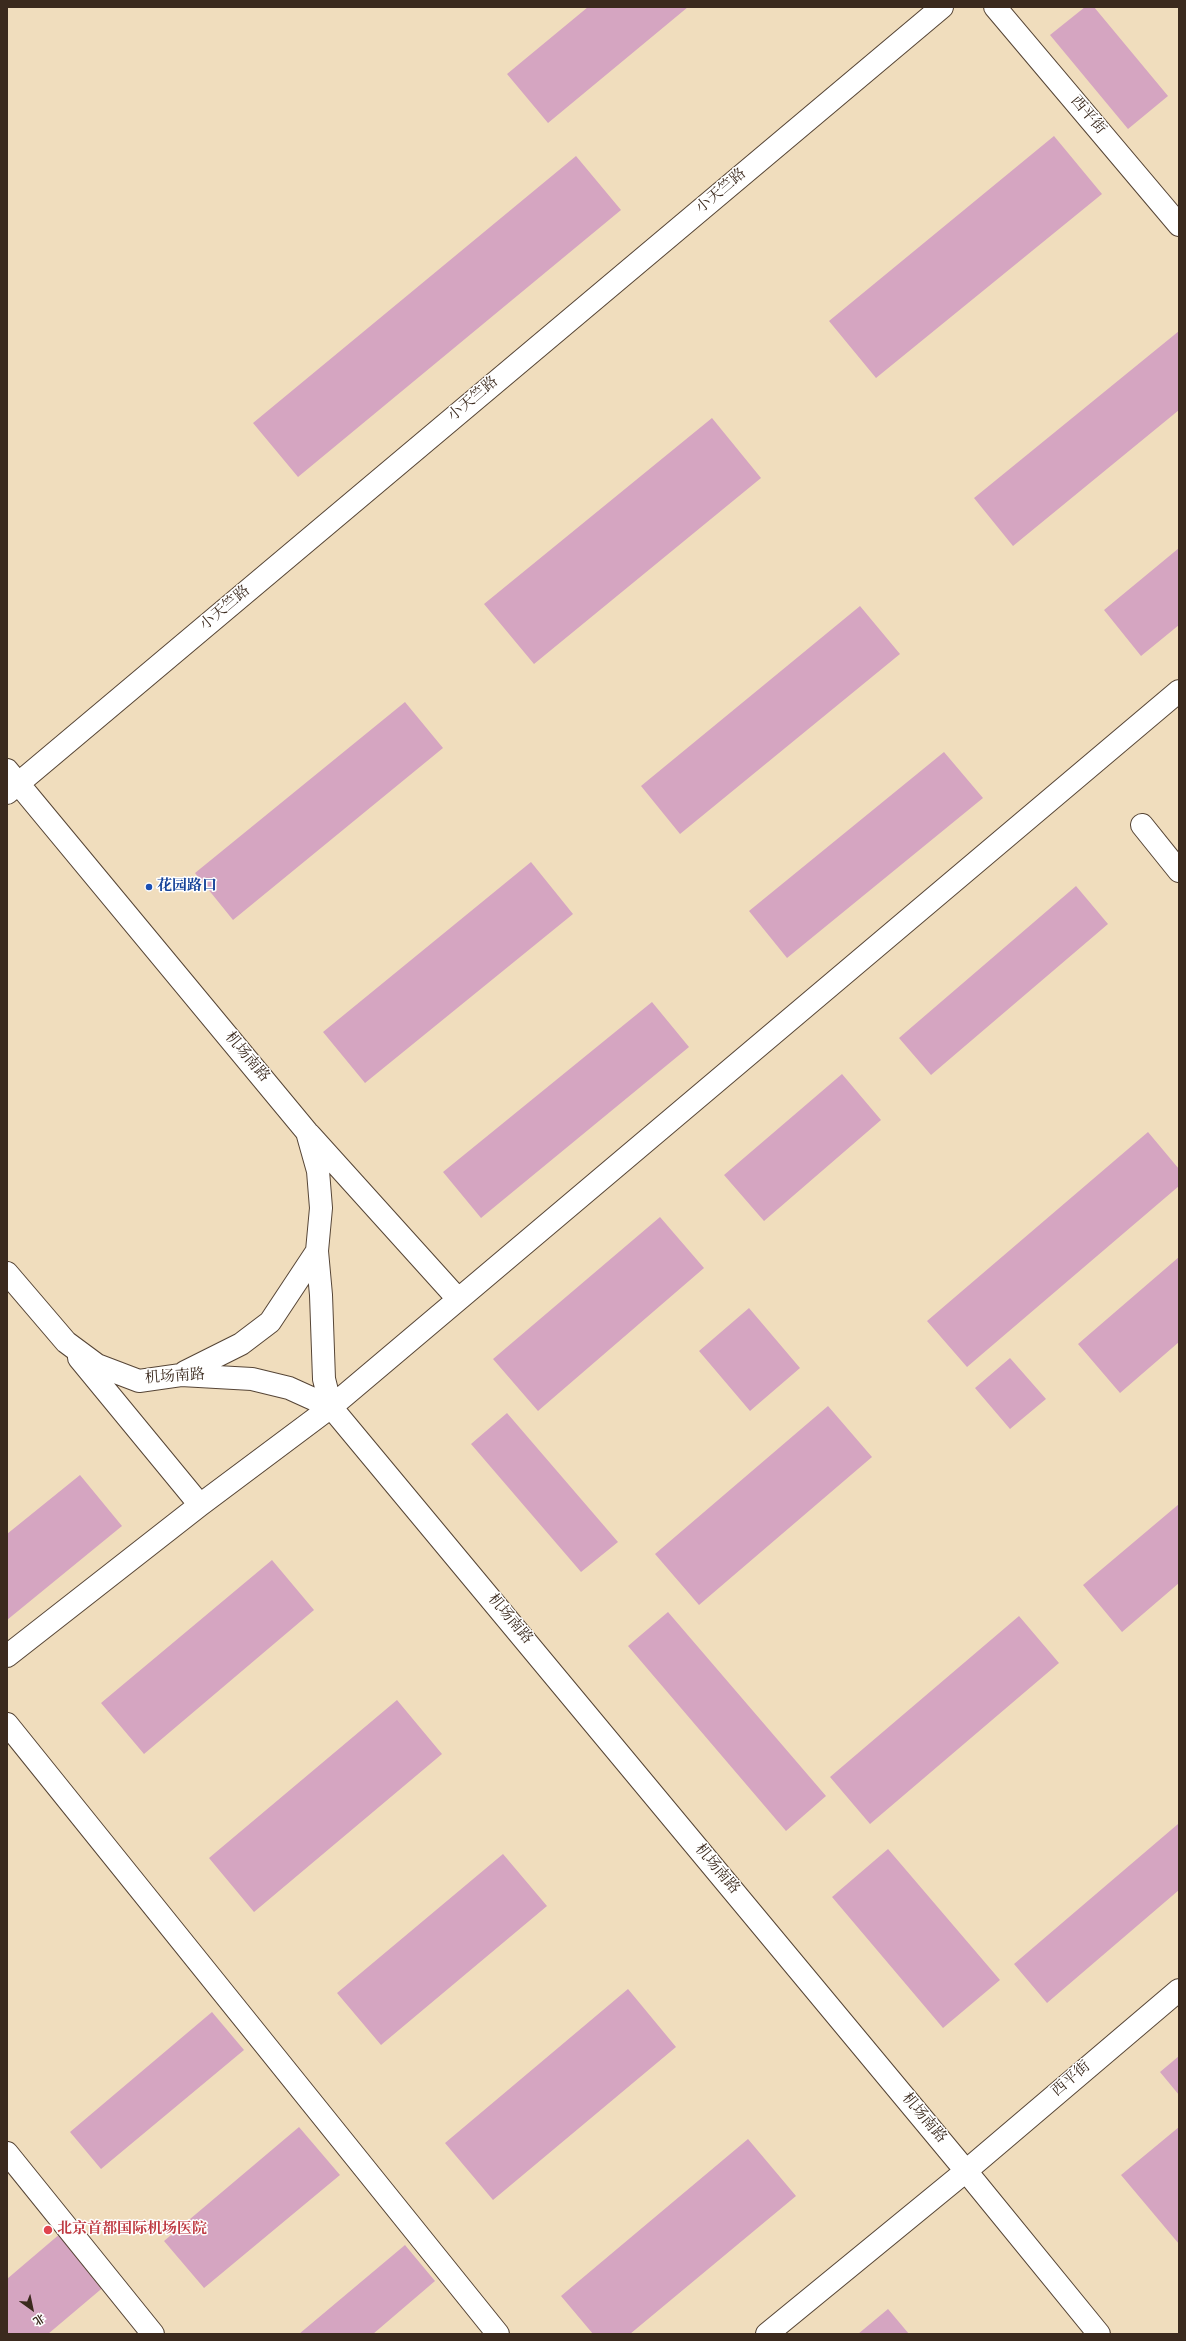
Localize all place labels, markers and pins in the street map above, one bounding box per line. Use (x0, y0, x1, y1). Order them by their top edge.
place label: 花园路口 (157, 878, 217, 896)
marker: 花园路口 (144, 882, 154, 892)
place label: 北京首都国际机场医院 (57, 2221, 207, 2239)
marker: 北京首都国际机场医院 (42, 2224, 54, 2236)

